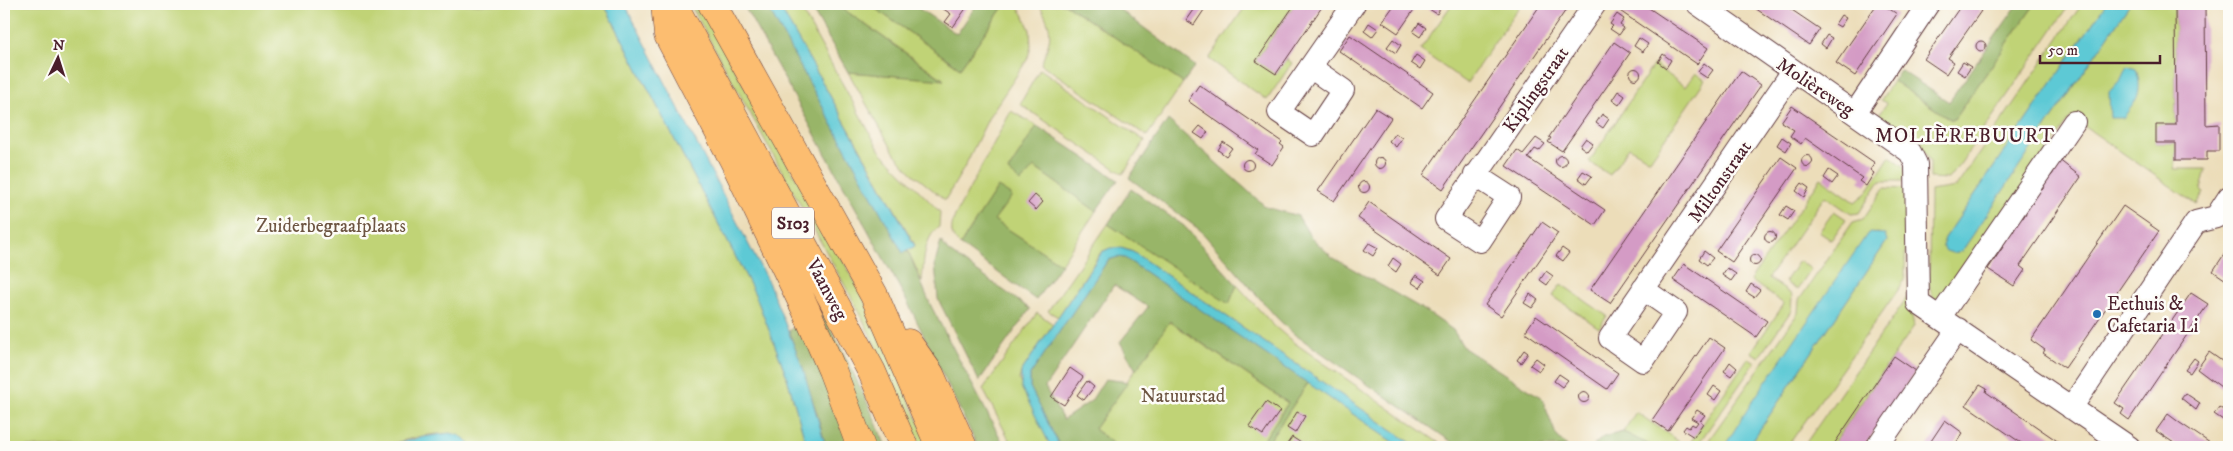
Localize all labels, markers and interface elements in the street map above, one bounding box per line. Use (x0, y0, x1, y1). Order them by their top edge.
north arrow (32, 32, 82, 82)
scale bar (2040, 32, 2160, 64)
text: N (52, 37, 66, 55)
text: 50 m (2048, 41, 2078, 60)
street label: Kiplingstraat (1498, 43, 1574, 137)
street label: Molièreweg (1772, 53, 1859, 122)
district label: MOLIÈREBUURT (1875, 124, 2055, 149)
street label: Miltonstraat (1684, 136, 1757, 227)
road number: S103 (772, 208, 814, 238)
park label: Zuiderbegraafplaats (256, 215, 406, 238)
street label: Vaanweg (801, 254, 853, 325)
place label: Eethuis & Cafetaria Li (2107, 293, 2199, 338)
marker: Eethuis & Cafetaria Li (2091, 308, 2103, 320)
park label: Natuurstad (1141, 385, 1226, 408)

